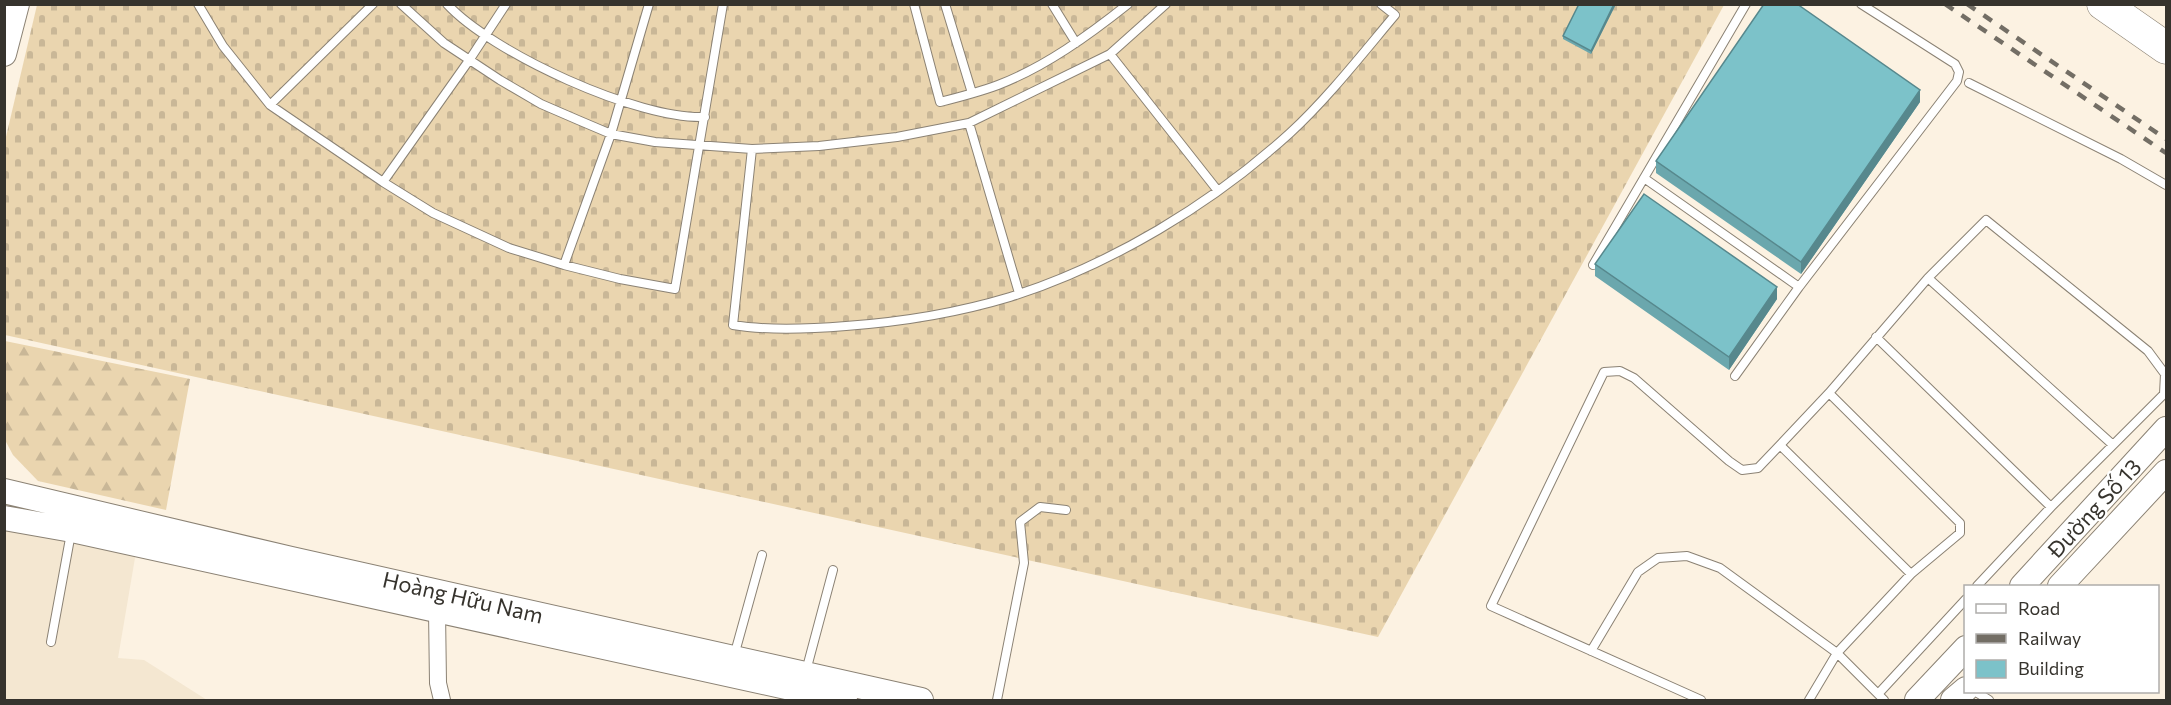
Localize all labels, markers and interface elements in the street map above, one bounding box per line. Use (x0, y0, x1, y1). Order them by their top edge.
street label: Đường Số 13 (2041, 453, 2147, 564)
street label: Hoàng Hữu Nam (380, 565, 546, 629)
legend (1964, 585, 2159, 693)
text: Road (2018, 597, 2060, 619)
text: Railway (2018, 627, 2081, 649)
text: Building (2018, 657, 2084, 679)

